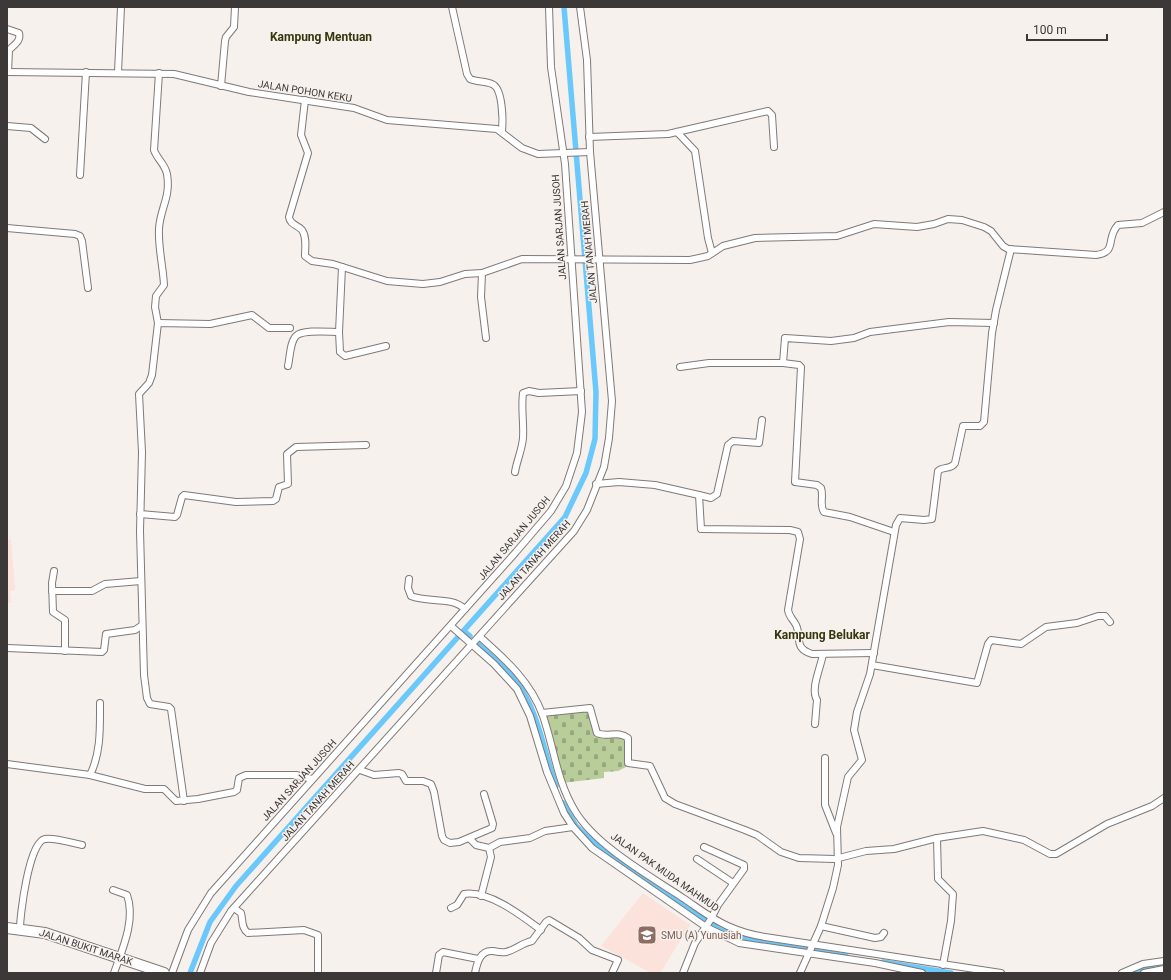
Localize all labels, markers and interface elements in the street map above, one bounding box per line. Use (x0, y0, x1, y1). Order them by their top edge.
scale bar (1027, 16, 1107, 42)
text: 100 m (1033, 23, 1067, 37)
district label: Kampung Mentuan (270, 30, 372, 44)
street label: JALAN POHON KEKU (257, 78, 353, 104)
street label: JALAN SARJAN JUSOH (550, 174, 568, 280)
street label: JALAN TANAH MERAH (579, 200, 599, 304)
street label: JALAN SARJAN JUSOH (476, 494, 552, 582)
street label: JALAN TANAH MERAH (495, 518, 573, 602)
district label: Kampung Belukar (774, 628, 870, 642)
street label: JALAN SARJAN JUSOH (260, 737, 338, 823)
street label: JALAN TANAH MERAH (279, 759, 357, 843)
street label: JALAN PAK MUDA MAHMUD (609, 830, 721, 914)
school or university icon: SMU (A) Yunusiah (636, 924, 658, 946)
street label: JALAN BUKIT MARAK (38, 927, 135, 968)
place label: SMU (A) Yunusiah (661, 930, 741, 942)

